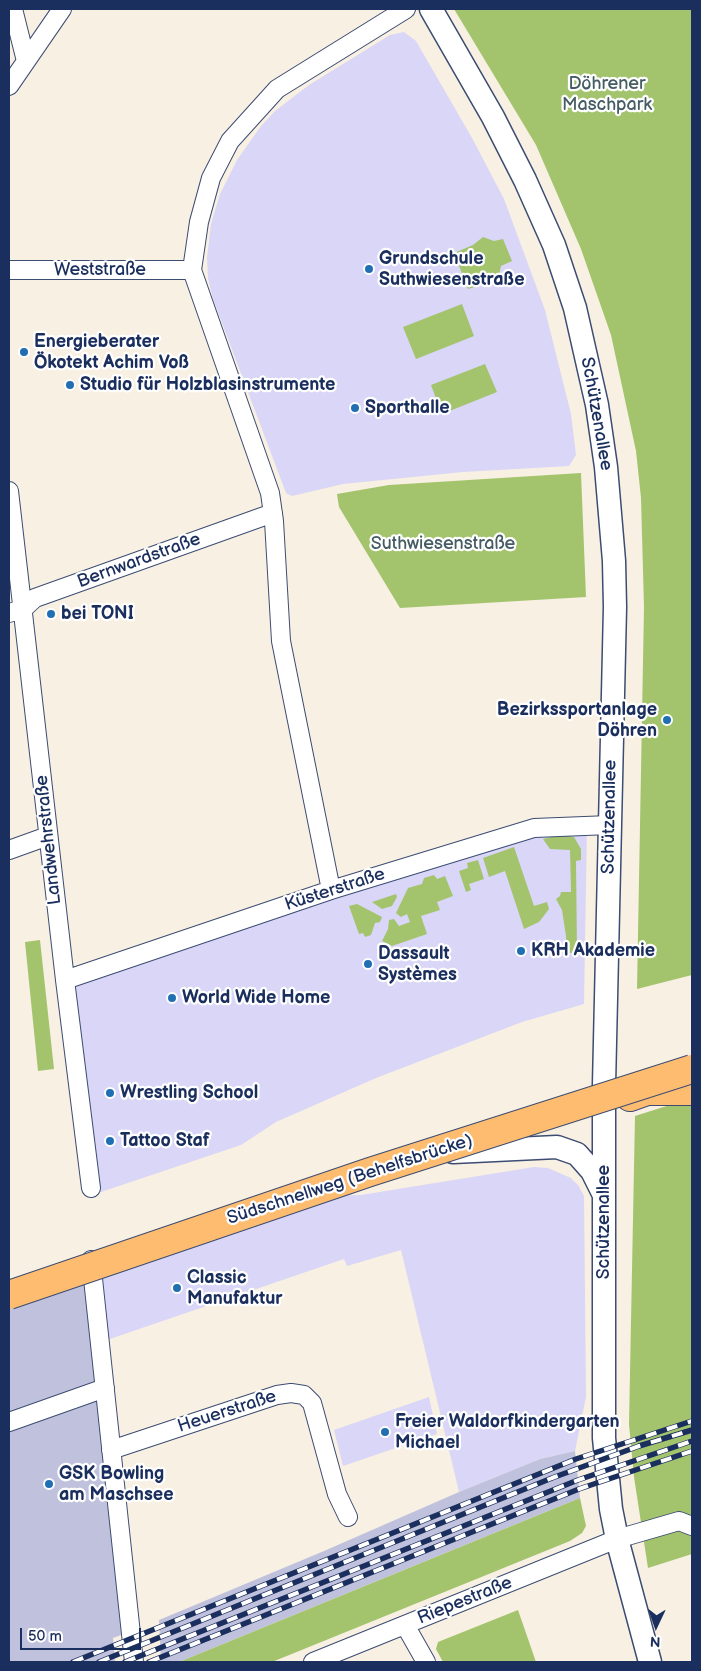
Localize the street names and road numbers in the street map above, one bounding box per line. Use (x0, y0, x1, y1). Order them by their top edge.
street label: Weststraße (54, 259, 146, 281)
street label: Schützenallee (575, 356, 617, 472)
street label: Bernwardstraße (74, 529, 204, 593)
street label: Schützenallee (598, 760, 622, 874)
street label: Landwehrstraße (31, 774, 67, 906)
street label: Küsterstraße (282, 864, 388, 916)
street label: Südschnellweg (Behelfsbrücke) (225, 1130, 475, 1230)
street label: Schützenallee (593, 1165, 615, 1279)
street label: Heuerstraße (175, 1386, 279, 1438)
street label: Riepestraße (414, 1572, 516, 1630)

